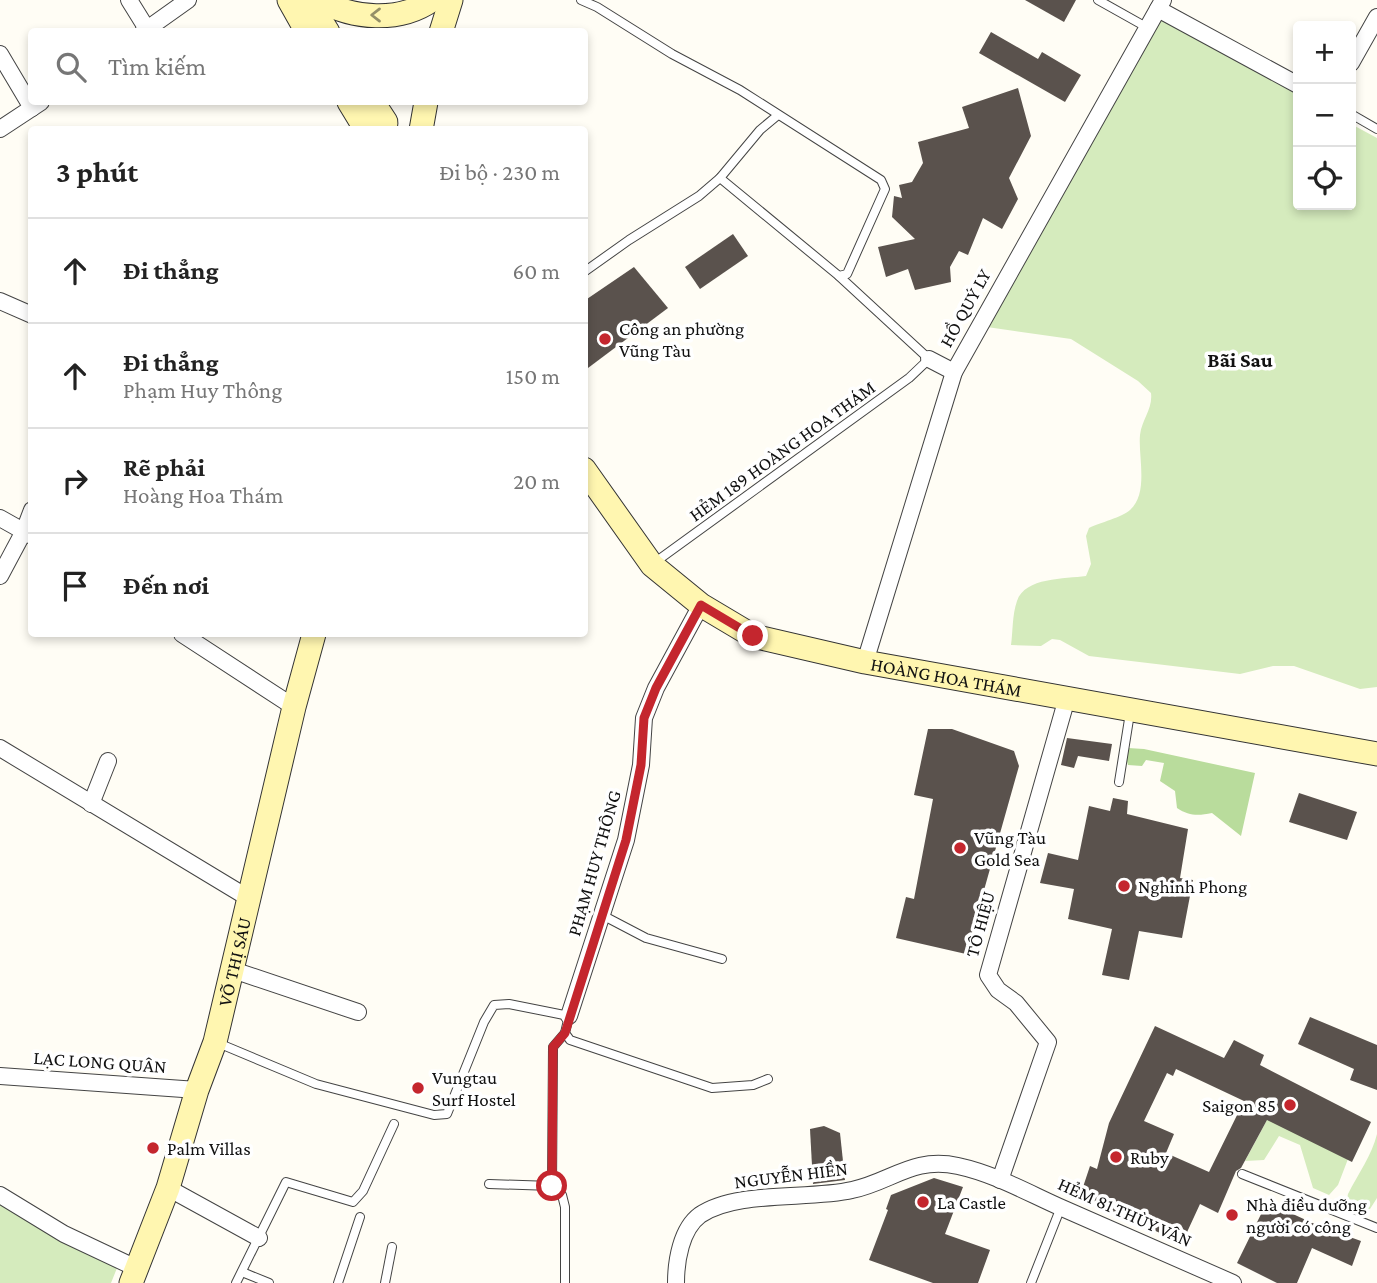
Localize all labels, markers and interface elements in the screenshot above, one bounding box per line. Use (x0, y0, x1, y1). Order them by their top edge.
one-way arrow (370, 7, 381, 23)
map controls (1293, 21, 1356, 210)
button: + (1293, 21, 1356, 84)
search box (28, 28, 588, 105)
icon: search (52, 48, 90, 86)
text: Tìm kiếm (108, 52, 206, 81)
button: − (1293, 84, 1356, 147)
button: locate (1293, 147, 1356, 210)
text: 3 phút (56, 155, 138, 188)
text: Đi bộ · 230 m (439, 159, 560, 185)
icon: ahead (56, 252, 94, 290)
text: Đi thẳng (123, 256, 219, 285)
text: 60 m (513, 258, 560, 284)
street label: HỒ QUÝ LY (935, 265, 995, 351)
place label: Công an phường Vũng Tàu (619, 318, 744, 361)
marker: Công an phường Vũng Tàu (597, 331, 613, 347)
text: Đi thẳng (123, 348, 219, 377)
district label: Bãi Sau (1207, 348, 1273, 372)
icon: ahead (56, 357, 94, 395)
text: 150 m (506, 363, 560, 389)
text: Phạm Huy Thông (123, 377, 282, 403)
street label: HẺM 189 HOÀNG HOA THÁM (685, 377, 879, 525)
text: Rẽ phải (123, 453, 205, 482)
icon: right (56, 462, 94, 500)
text: 20 m (513, 468, 560, 494)
text: Hoàng Hoa Thám (123, 482, 283, 508)
icon: arrive (56, 567, 94, 605)
text: Đến nơi (123, 571, 209, 600)
route end (737, 620, 768, 651)
street label: HOÀNG HOA THÁM (869, 653, 1023, 700)
street label: PHẠM HUY THÔNG (563, 788, 625, 938)
place label: Vũng Tàu Gold Sea (974, 827, 1046, 870)
marker: Vũng Tàu Gold Sea (952, 840, 968, 856)
place label: Nghinh Phong (1138, 876, 1247, 897)
marker: Nghinh Phong (1116, 878, 1132, 894)
street label: TÔ HIỆU (961, 889, 999, 959)
street label: VÕ THỊ SÁU (213, 915, 255, 1008)
street label: LẠC LONG QUÂN (33, 1047, 167, 1077)
place label: Vungtau Surf Hostel (432, 1067, 516, 1110)
marker: Vungtau Surf Hostel (410, 1080, 426, 1096)
place label: Saigon 85 (1202, 1095, 1276, 1116)
marker: Saigon 85 (1282, 1097, 1298, 1113)
place label: Palm Villas (167, 1138, 251, 1159)
marker: Palm Villas (145, 1140, 161, 1156)
place label: Ruby (1130, 1147, 1169, 1168)
marker: Ruby (1108, 1149, 1124, 1165)
street label: NGUYỄN HIỀN (733, 1158, 849, 1192)
route start (536, 1170, 567, 1201)
street label: HẺM 81 THÙY VÂN (1055, 1173, 1195, 1251)
place label: La Castle (937, 1192, 1006, 1213)
marker: La Castle (915, 1194, 931, 1210)
place label: Nhà điều dưỡng người có công (1246, 1194, 1367, 1237)
marker: Nhà điều dưỡng người có công (1224, 1207, 1240, 1223)

